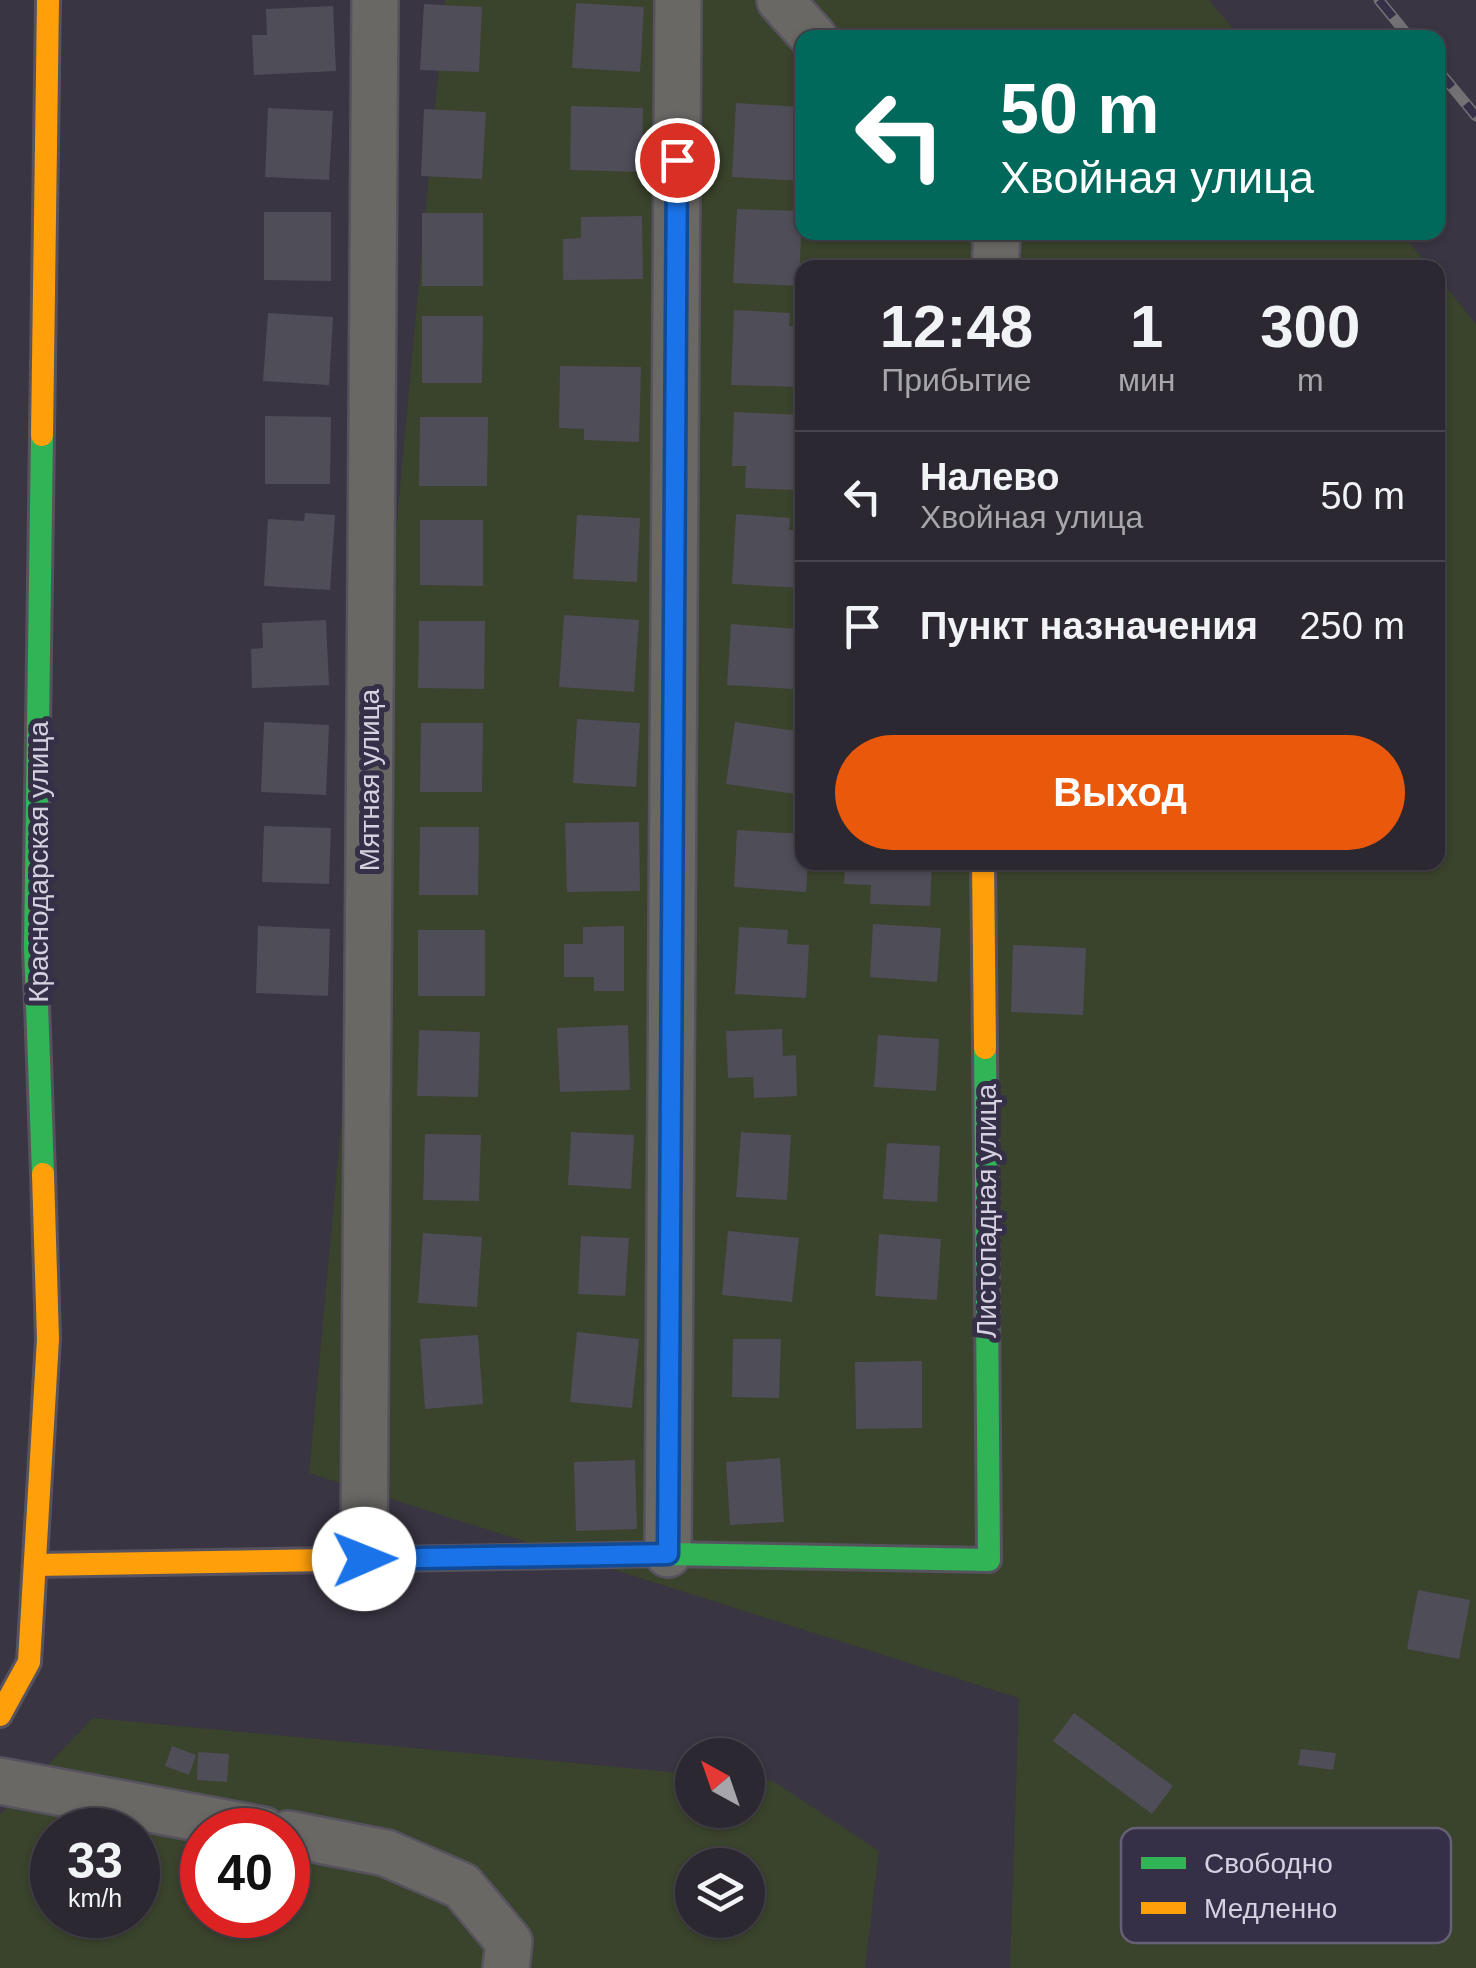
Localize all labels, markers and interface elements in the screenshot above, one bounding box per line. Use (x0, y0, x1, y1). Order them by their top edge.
icon: left (835, 70, 965, 200)
text: 50 m (1000, 70, 1160, 148)
pin (635, 118, 720, 203)
icon: arrive (650, 133, 705, 188)
text: Хвойная улица (1000, 152, 1314, 203)
text: 12:48 (880, 293, 1033, 360)
text: 1 (1130, 293, 1163, 360)
text: 300 (1260, 293, 1360, 360)
text: Прибытие (881, 362, 1032, 398)
text: мин (1118, 362, 1175, 398)
text: m (1297, 362, 1324, 398)
text: Налево (920, 456, 1059, 498)
icon: left (835, 469, 890, 524)
text: 50 m (1321, 475, 1405, 517)
text: Хвойная улица (920, 499, 1143, 535)
icon: arrive (835, 599, 890, 654)
text: Пункт назначения (920, 605, 1258, 647)
text: 250 m (1299, 605, 1405, 647)
street label: Мятная улица (354, 688, 385, 871)
street label: Краснодарская улица (23, 721, 54, 1003)
button: Выход (835, 735, 1405, 850)
street label: Листопадная улица (971, 1084, 1002, 1338)
position arrow (312, 1507, 416, 1611)
north arrow (675, 1738, 765, 1828)
map controls (675, 1738, 765, 1938)
speed limit sign: 40 (180, 1808, 310, 1938)
legend (1121, 1828, 1451, 1943)
text: 33 (67, 1833, 123, 1889)
button: layers (675, 1848, 765, 1938)
text: Свободно (1204, 1848, 1333, 1879)
text: km/h (68, 1884, 122, 1912)
text: Медленно (1204, 1893, 1337, 1924)

